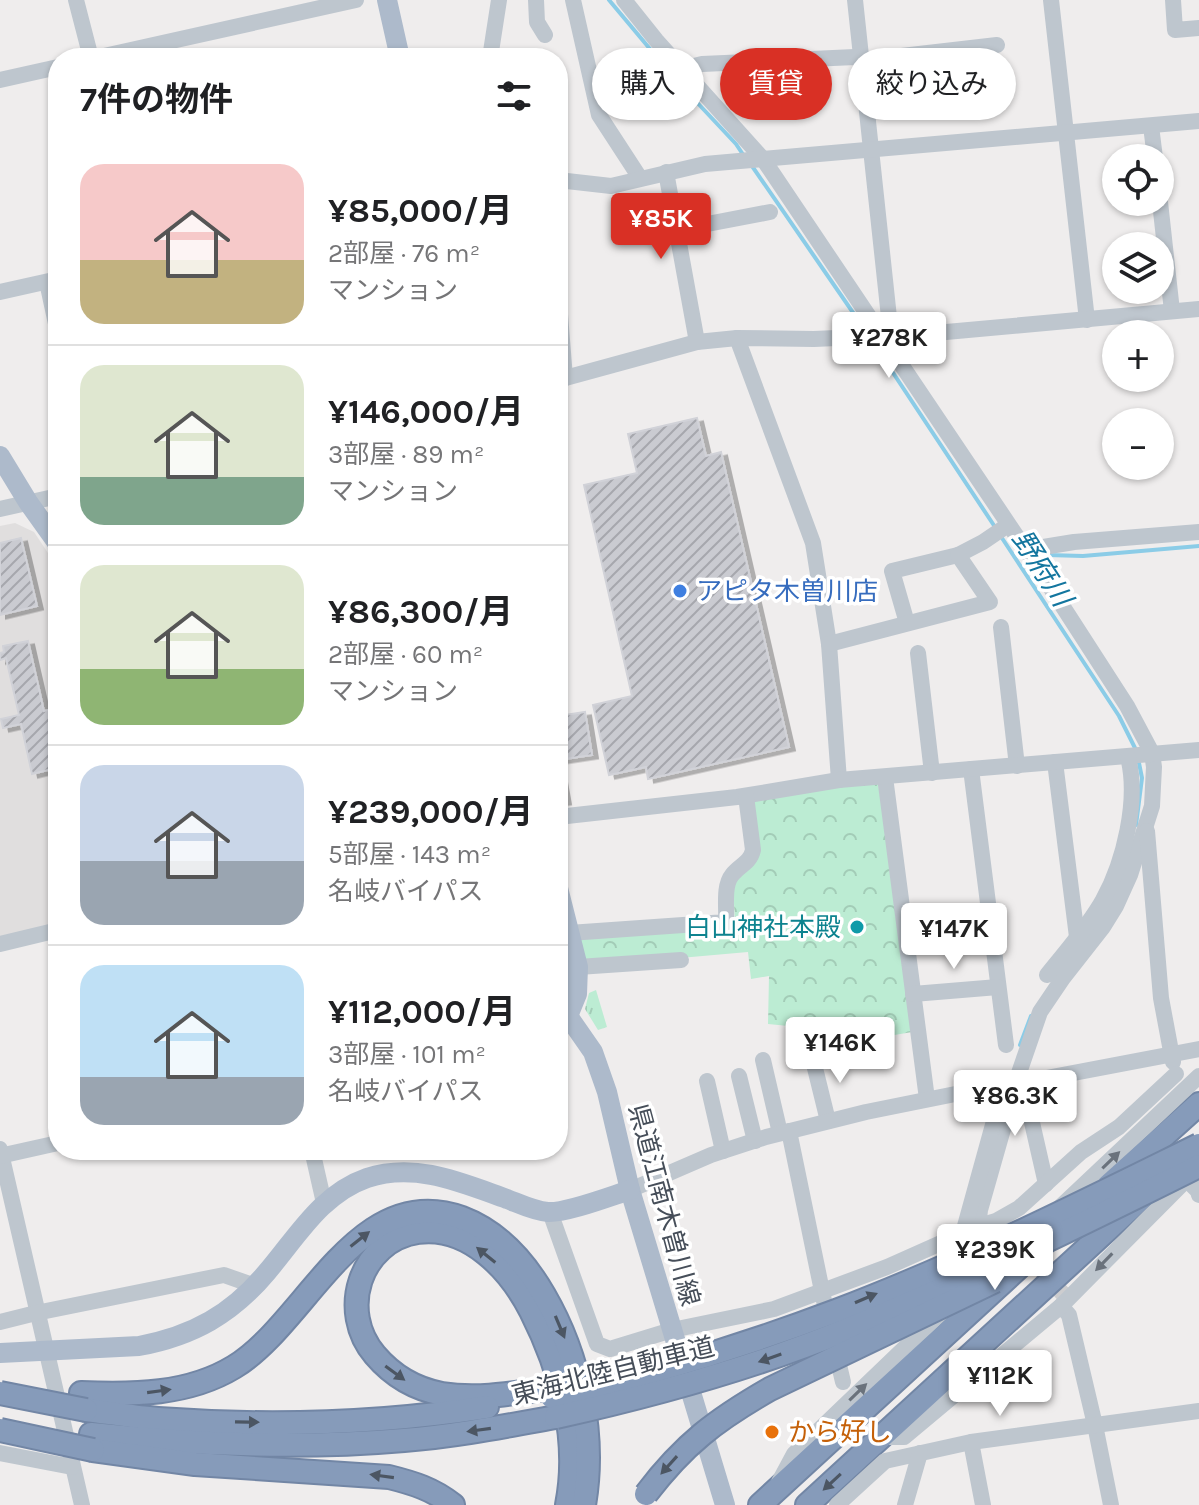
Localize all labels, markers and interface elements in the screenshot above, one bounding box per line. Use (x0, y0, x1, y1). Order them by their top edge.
chip: 購入 (592, 48, 704, 120)
chip: 賃貸 (720, 48, 832, 120)
chip: 絞り込み (848, 48, 1016, 120)
icon: filters (492, 74, 536, 118)
text: 7件の物件 (80, 80, 233, 120)
map controls (1102, 144, 1174, 480)
button: locate (1102, 144, 1174, 216)
text: ¥85,000/月 (328, 191, 513, 231)
pin: ¥85K (614, 193, 708, 261)
icon: home (144, 196, 240, 292)
text: ¥85K (629, 203, 693, 234)
button: layers (1102, 232, 1174, 304)
text: 2部屋 · 76 m² (328, 238, 480, 269)
text: マンション (328, 275, 458, 306)
pin: ¥278K (833, 312, 945, 380)
button: + (1102, 320, 1174, 392)
text: ¥278K (850, 322, 928, 353)
text: ¥146,000/月 (328, 392, 524, 432)
icon: home (144, 397, 240, 493)
button: − (1102, 408, 1174, 480)
text: 3部屋 · 89 m² (328, 439, 484, 470)
text: マンション (328, 476, 458, 507)
water label: 野府川 (1005, 524, 1080, 615)
place label: アピタ木曽川店 (696, 576, 878, 607)
marker: アピタ木曽川店 (671, 582, 689, 600)
text: ¥86,300/月 (328, 592, 513, 632)
icon: home (144, 597, 240, 693)
text: 2部屋 · 60 m² (328, 639, 483, 670)
text: マンション (328, 676, 458, 707)
text: ¥239,000/月 (328, 792, 534, 832)
icon: home (144, 797, 240, 893)
text: 5部屋 · 143 m² (328, 839, 491, 870)
text: 名岐バイパス (328, 876, 483, 907)
pin: ¥147K (898, 903, 1010, 971)
place label: 白山神社本殿 (685, 912, 841, 943)
text: ¥147K (919, 913, 989, 944)
marker: 白山神社本殿 (848, 918, 866, 936)
text: ¥112,000/月 (328, 992, 516, 1032)
icon: home (144, 997, 240, 1093)
pin: ¥146K (784, 1017, 896, 1085)
text: ¥146K (804, 1027, 876, 1058)
text: 3部屋 · 101 m² (328, 1039, 486, 1070)
pin: ¥86.3K (950, 1070, 1080, 1138)
text: 名岐バイパス (328, 1076, 483, 1107)
text: ¥86.3K (972, 1080, 1058, 1111)
street label: 県道江南木曽川線 (622, 1101, 706, 1309)
one-way arrow (1101, 1151, 1120, 1169)
pin: ¥239K (939, 1224, 1051, 1292)
one-way arrow (350, 1231, 370, 1248)
text: ¥239K (955, 1234, 1035, 1265)
one-way arrow (476, 1247, 496, 1263)
one-way arrow (1095, 1252, 1114, 1271)
one-way arrow (855, 1292, 878, 1305)
one-way arrow (553, 1315, 566, 1339)
street label: 東海北陸自動車道 (508, 1331, 718, 1411)
pin: ¥112K (944, 1350, 1056, 1418)
one-way arrow (758, 1352, 782, 1364)
text: ¥112K (967, 1360, 1033, 1391)
one-way arrow (385, 1365, 406, 1380)
one-way arrow (848, 1383, 867, 1402)
one-way arrow (147, 1384, 172, 1397)
one-way arrow (235, 1416, 260, 1429)
place label: から好し (788, 1417, 892, 1448)
marker: から好し (763, 1423, 781, 1441)
one-way arrow (466, 1424, 491, 1437)
one-way arrow (661, 1455, 678, 1475)
one-way arrow (369, 1469, 394, 1482)
one-way arrow (822, 1472, 841, 1490)

